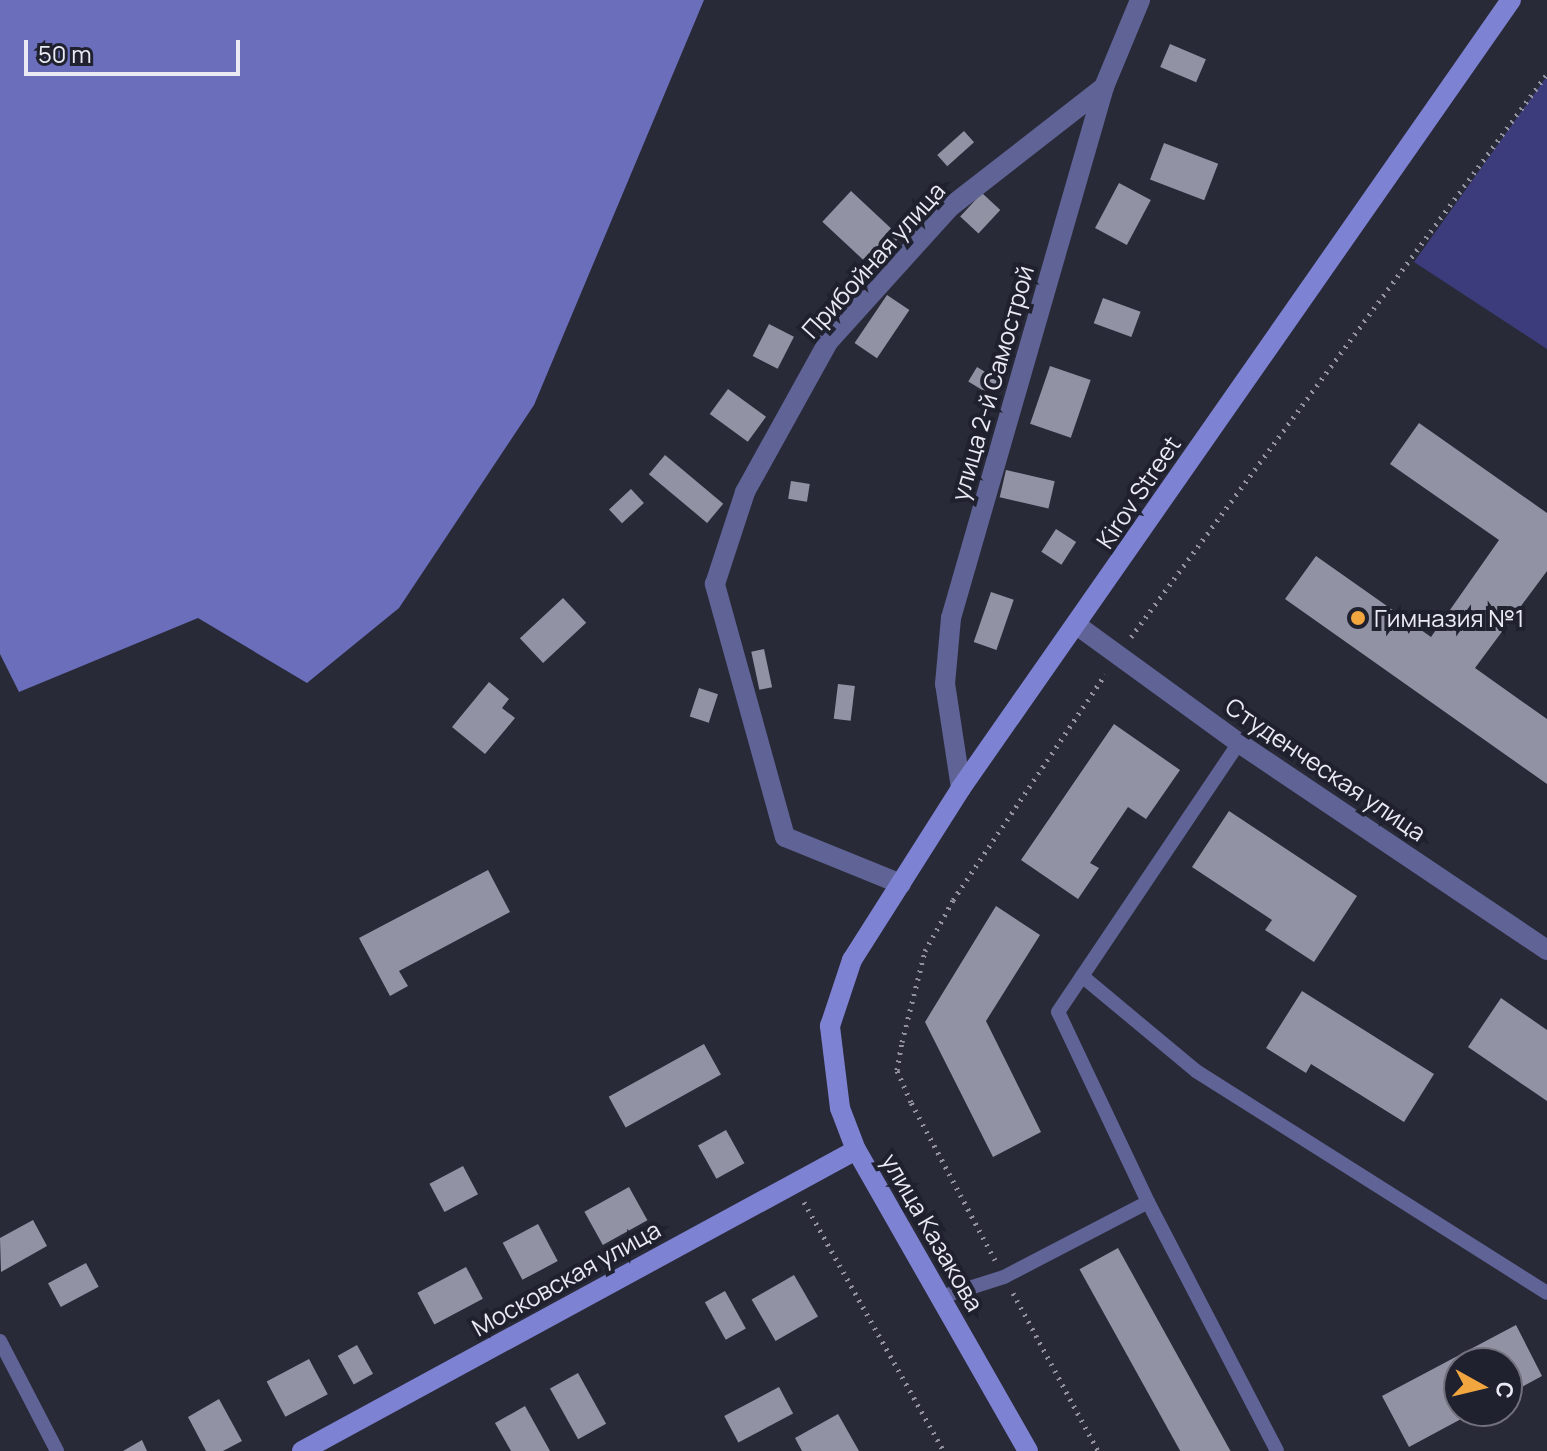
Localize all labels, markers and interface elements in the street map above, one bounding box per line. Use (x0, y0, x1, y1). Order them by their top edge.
scale bar (28, 24, 244, 74)
text: 50 m (38, 37, 92, 70)
street label: Прибойная улица (795, 176, 951, 344)
street label: улица 2-й Самострой (945, 262, 1039, 504)
street label: Kirov Street (1090, 430, 1186, 554)
place label: Гимназия №1 (1374, 604, 1524, 632)
marker: Гимназия №1 (1349, 609, 1367, 627)
street label: Студенческая улица (1220, 691, 1432, 847)
street label: улица Казакова (876, 1148, 990, 1316)
street label: Московская улица (467, 1214, 665, 1342)
north arrow (1443, 1347, 1523, 1427)
text: С (1489, 1380, 1521, 1400)

